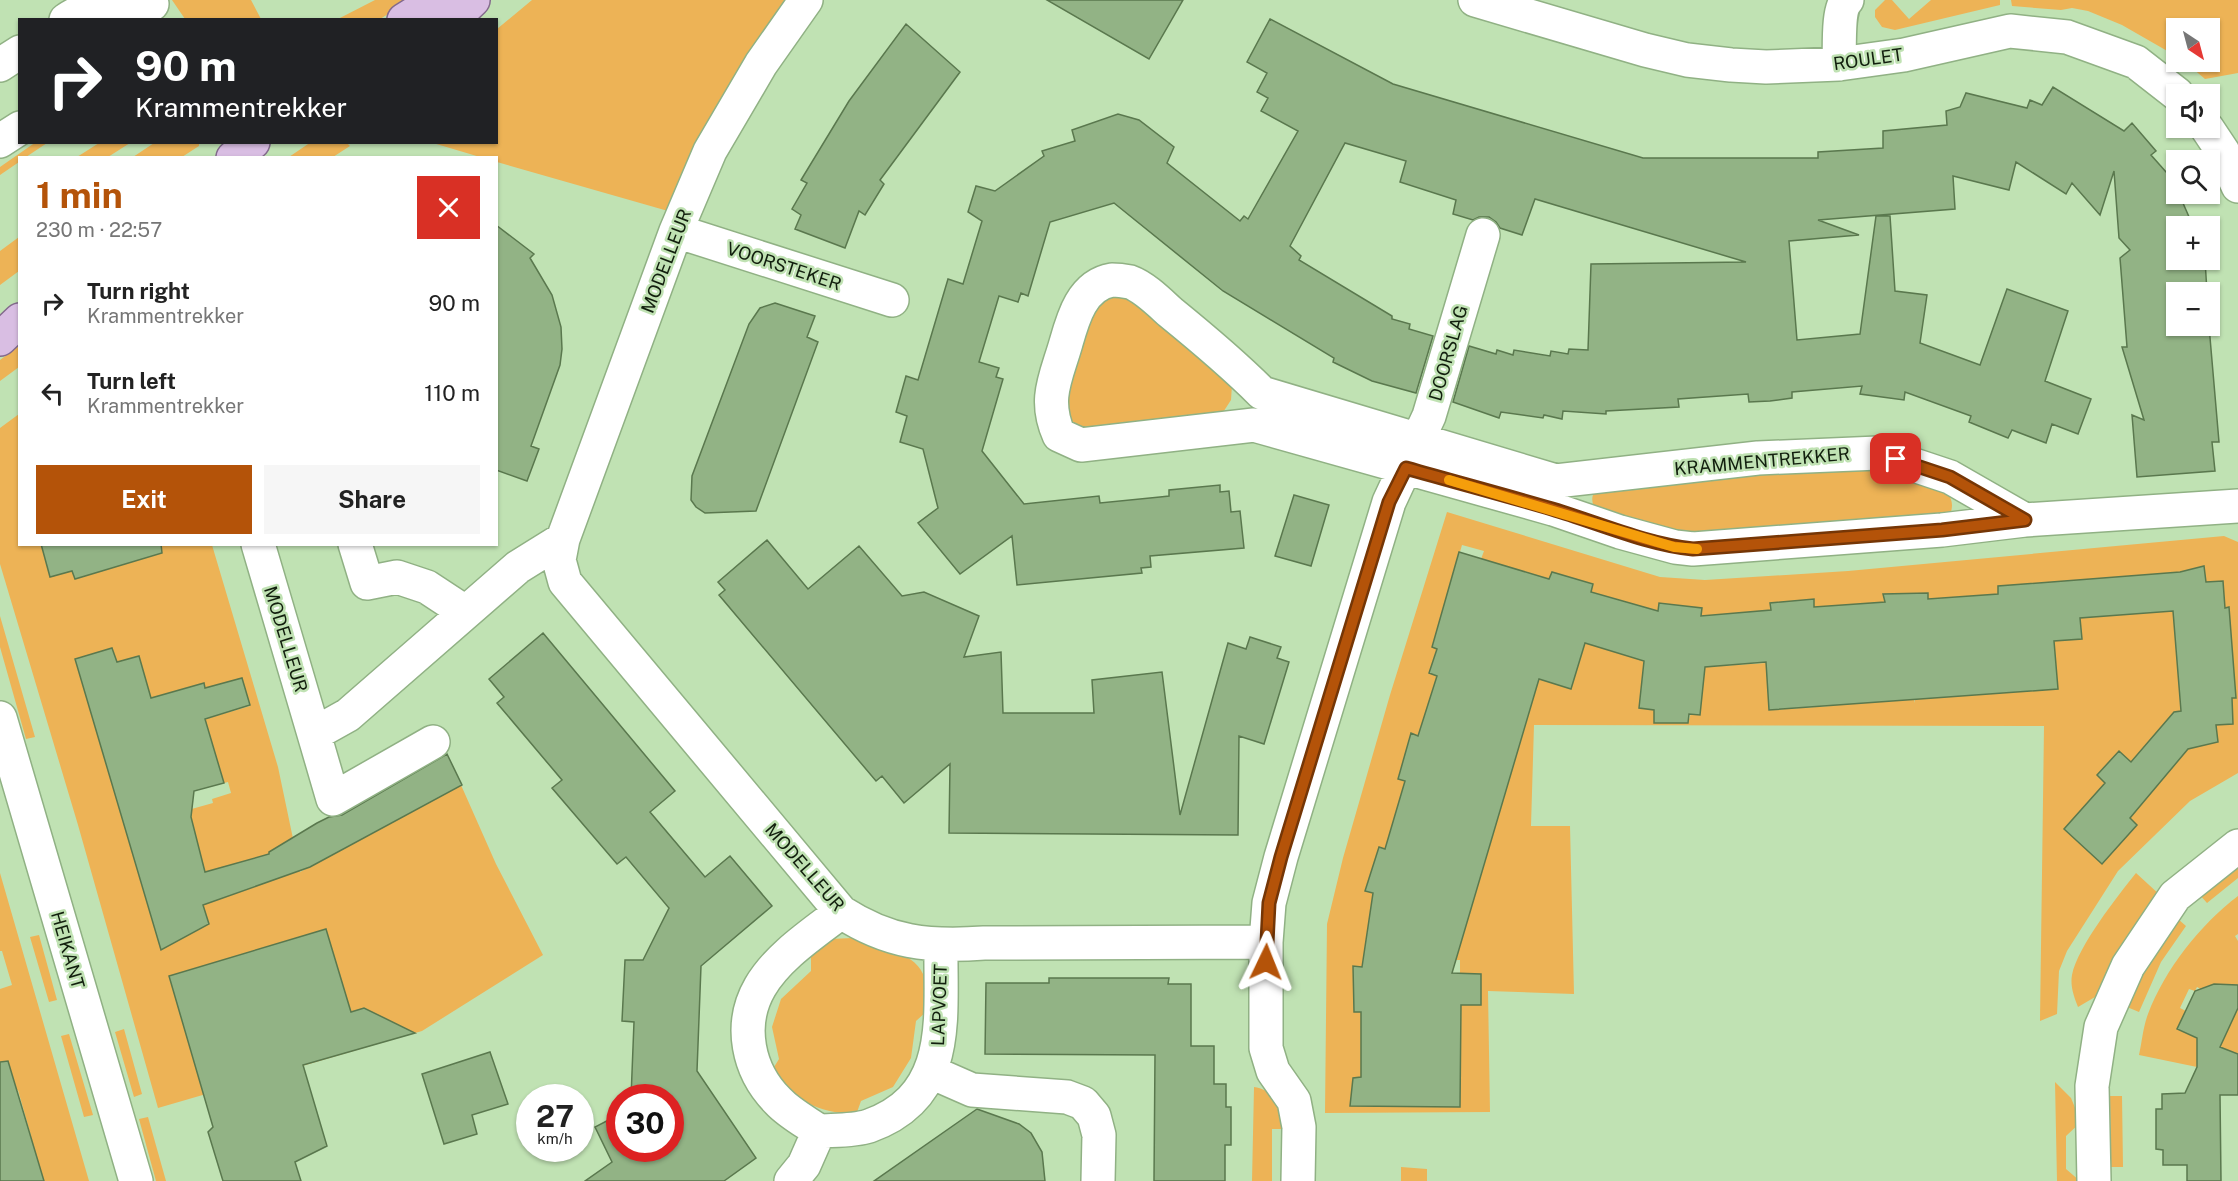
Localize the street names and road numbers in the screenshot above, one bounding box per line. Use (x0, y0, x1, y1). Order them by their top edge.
street label: ROULET (1832, 44, 1904, 74)
street label: MODELLEUR (637, 206, 695, 316)
street label: VOORSTEKER (724, 238, 844, 294)
street label: DOORSLAG (1424, 303, 1472, 403)
street label: KRAMMENTREKKER (1673, 443, 1851, 479)
street label: MODELLEUR (260, 583, 312, 695)
street label: MODELLEUR (761, 819, 849, 915)
street label: HEIKANT (47, 909, 89, 992)
street label: LAPVOET (927, 963, 951, 1046)

